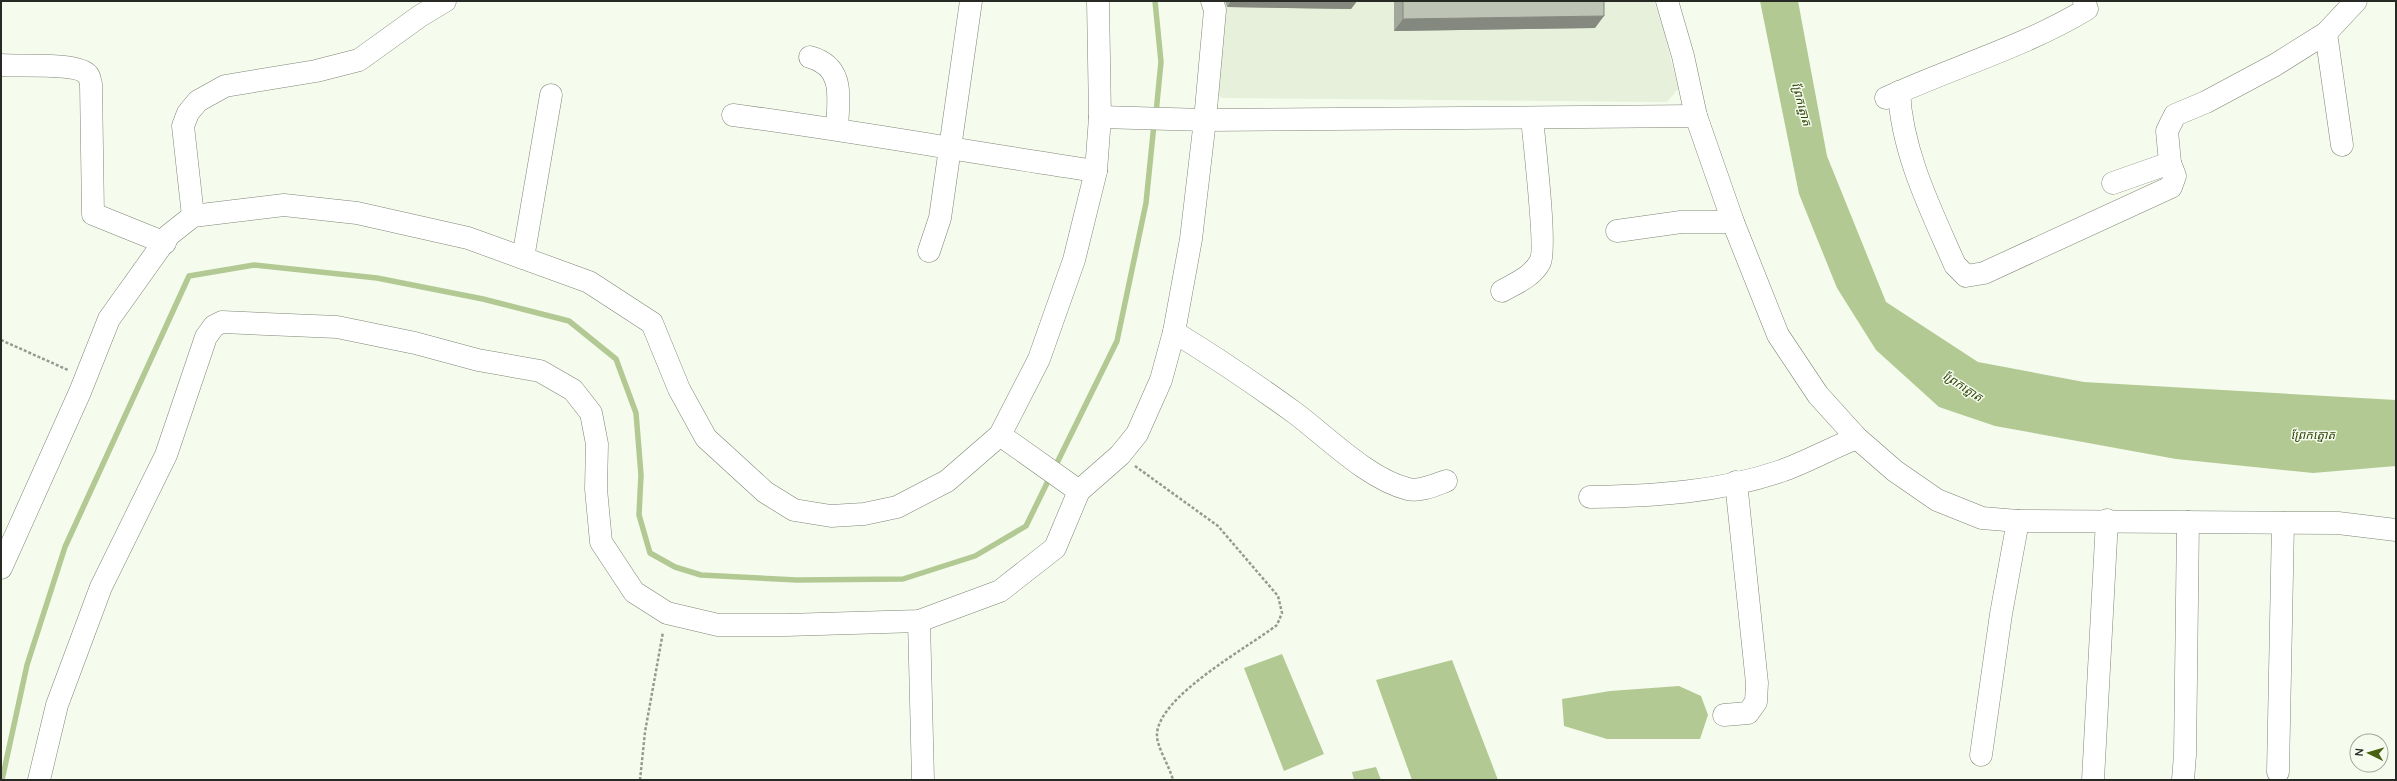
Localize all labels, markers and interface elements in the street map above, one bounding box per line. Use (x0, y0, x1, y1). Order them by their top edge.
water label: ព្រែកត្នោត (1788, 80, 1816, 129)
water label: ព្រែកត្នោត (1940, 367, 1987, 406)
water label: ព្រែកត្នោត (2291, 426, 2337, 443)
north arrow (2349, 733, 2389, 773)
text: N (2351, 747, 2366, 757)

